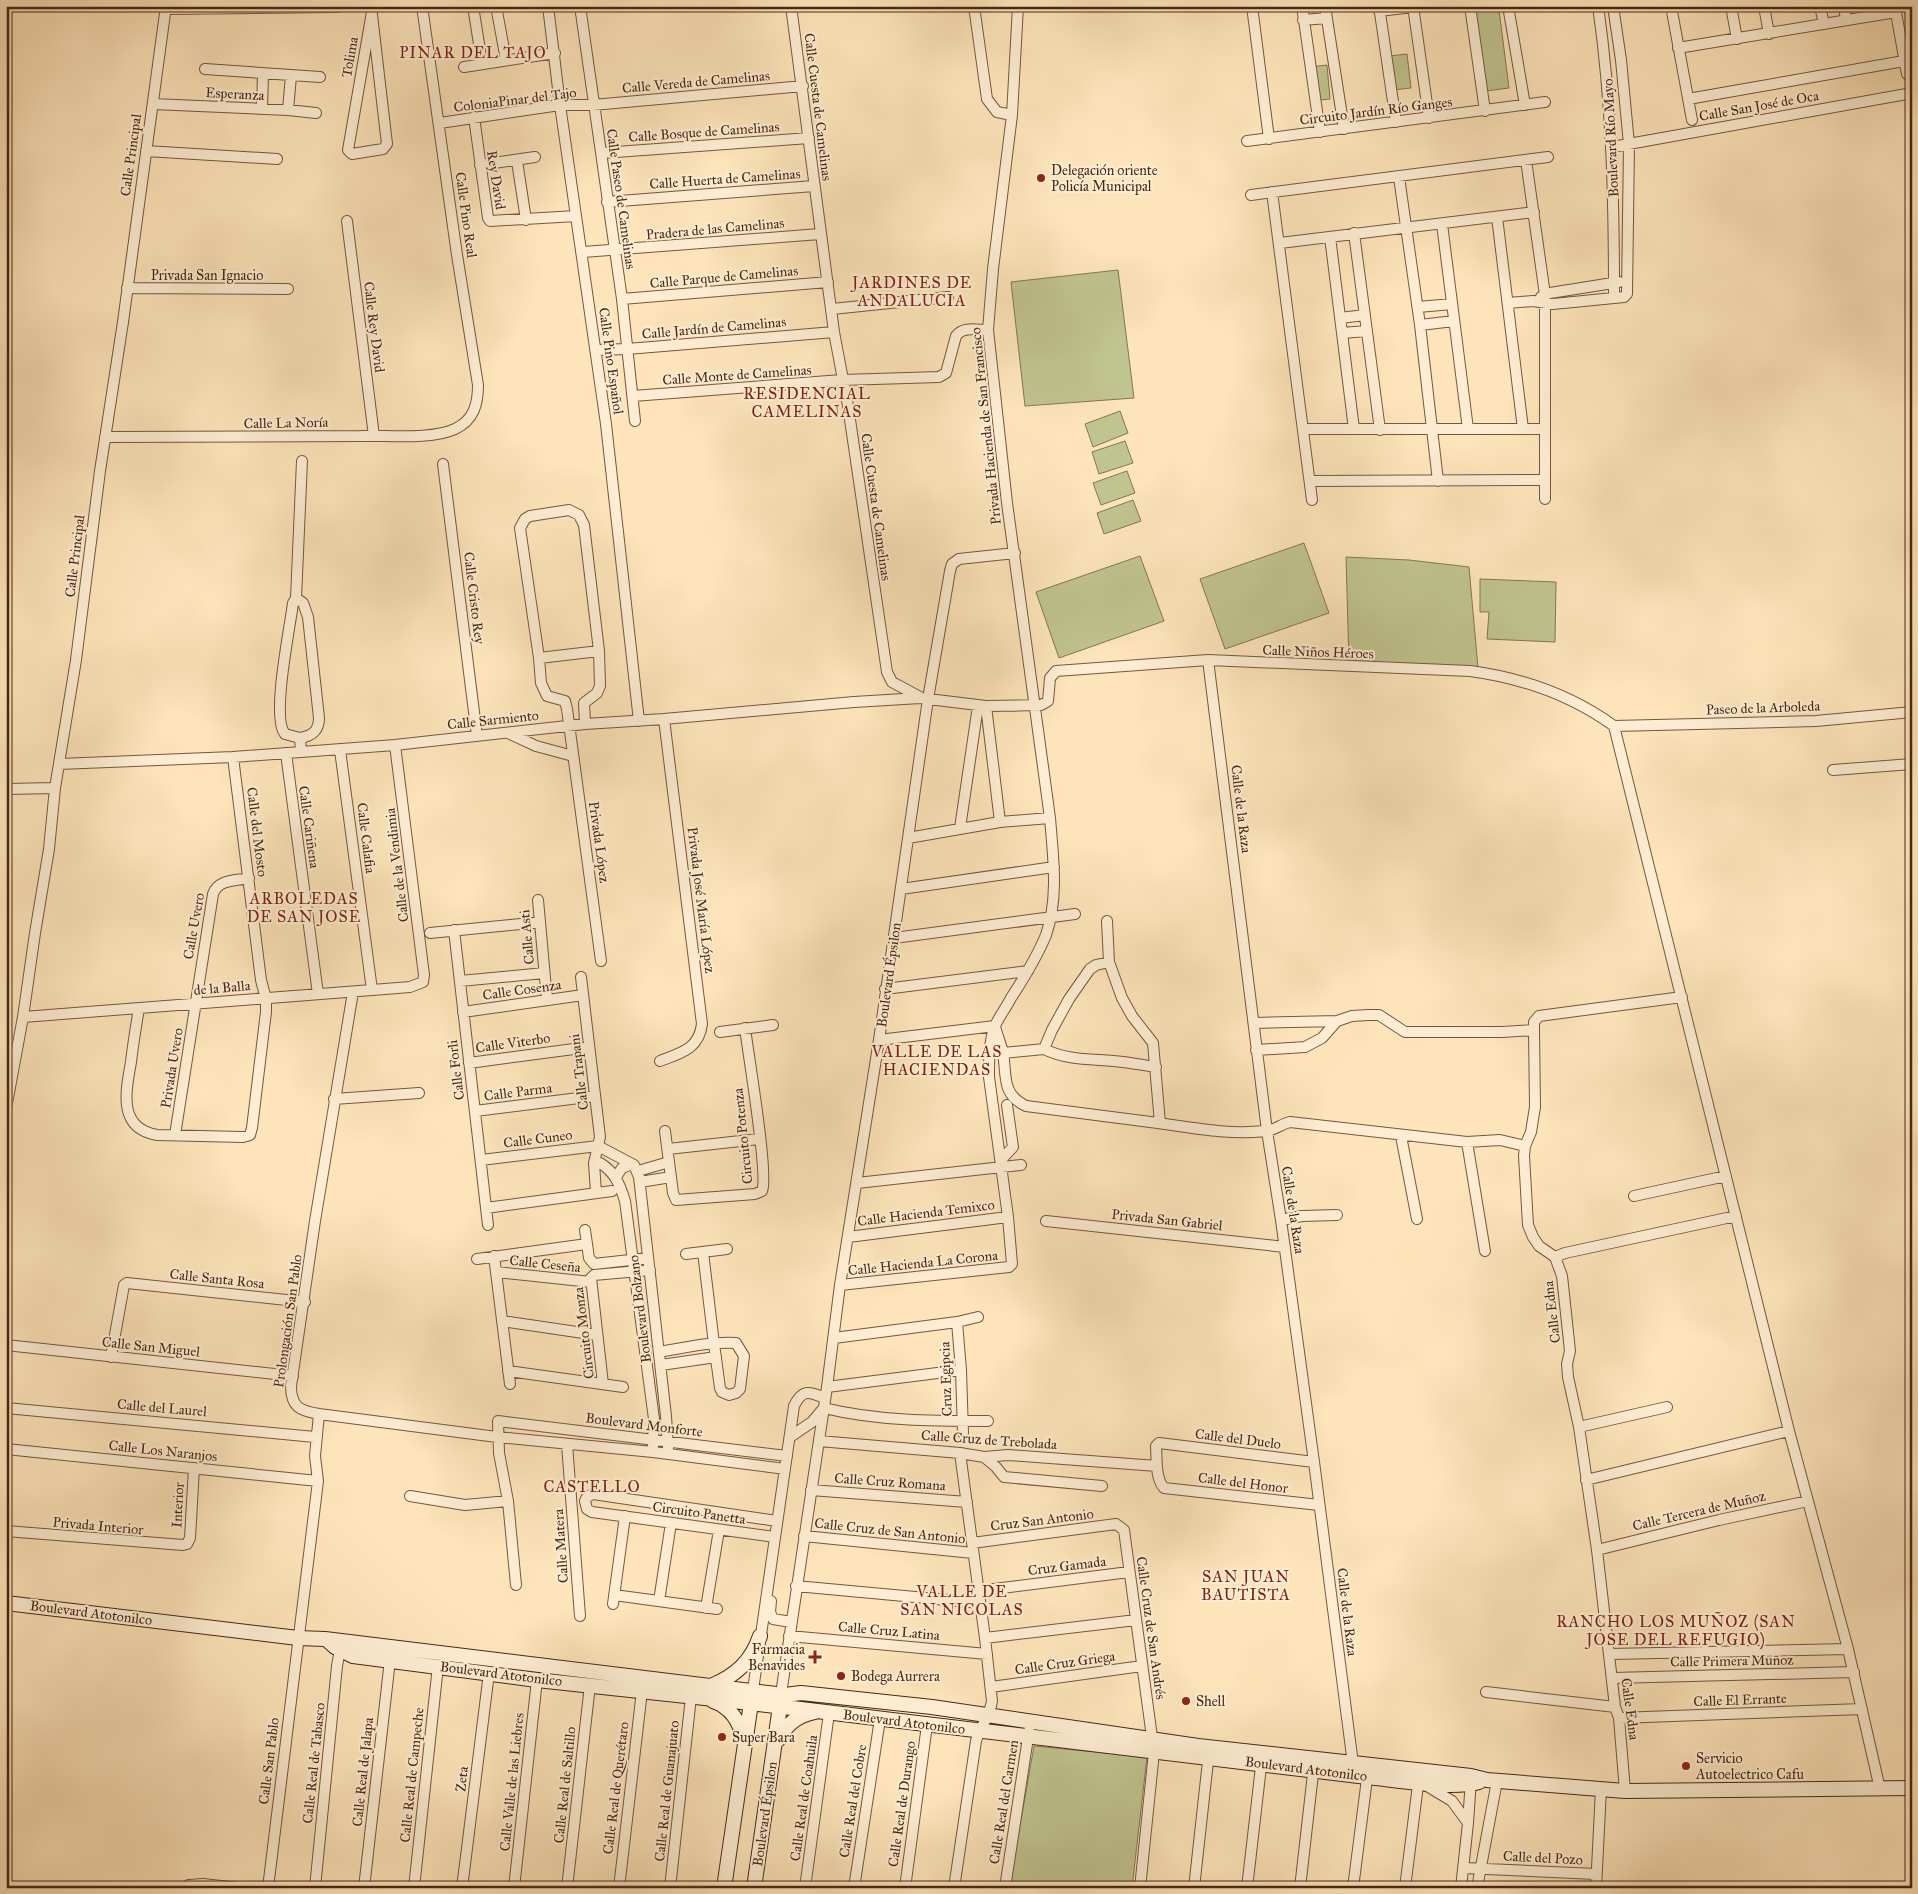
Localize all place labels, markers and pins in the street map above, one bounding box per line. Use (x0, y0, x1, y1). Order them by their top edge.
place label: Delegación oriente Policía Municipal (1051, 162, 1158, 195)
marker: Delegación oriente Policía Municipal (1035, 172, 1047, 184)
place label: Farmacia Benavides (748, 1641, 805, 1674)
marker: Farmacia Benavides (809, 1651, 821, 1663)
place label: Bodega Aurrera (851, 1668, 940, 1685)
marker: Bodega Aurrera (835, 1670, 847, 1682)
place label: Shell (1196, 1693, 1225, 1710)
marker: Shell (1180, 1695, 1192, 1707)
place label: Super Bara (732, 1729, 795, 1746)
marker: Super Bara (716, 1731, 728, 1743)
place label: Servicio Autoelectrico Cafu (1695, 1750, 1804, 1783)
marker: Servicio Autoelectrico Cafu (1680, 1760, 1692, 1772)

